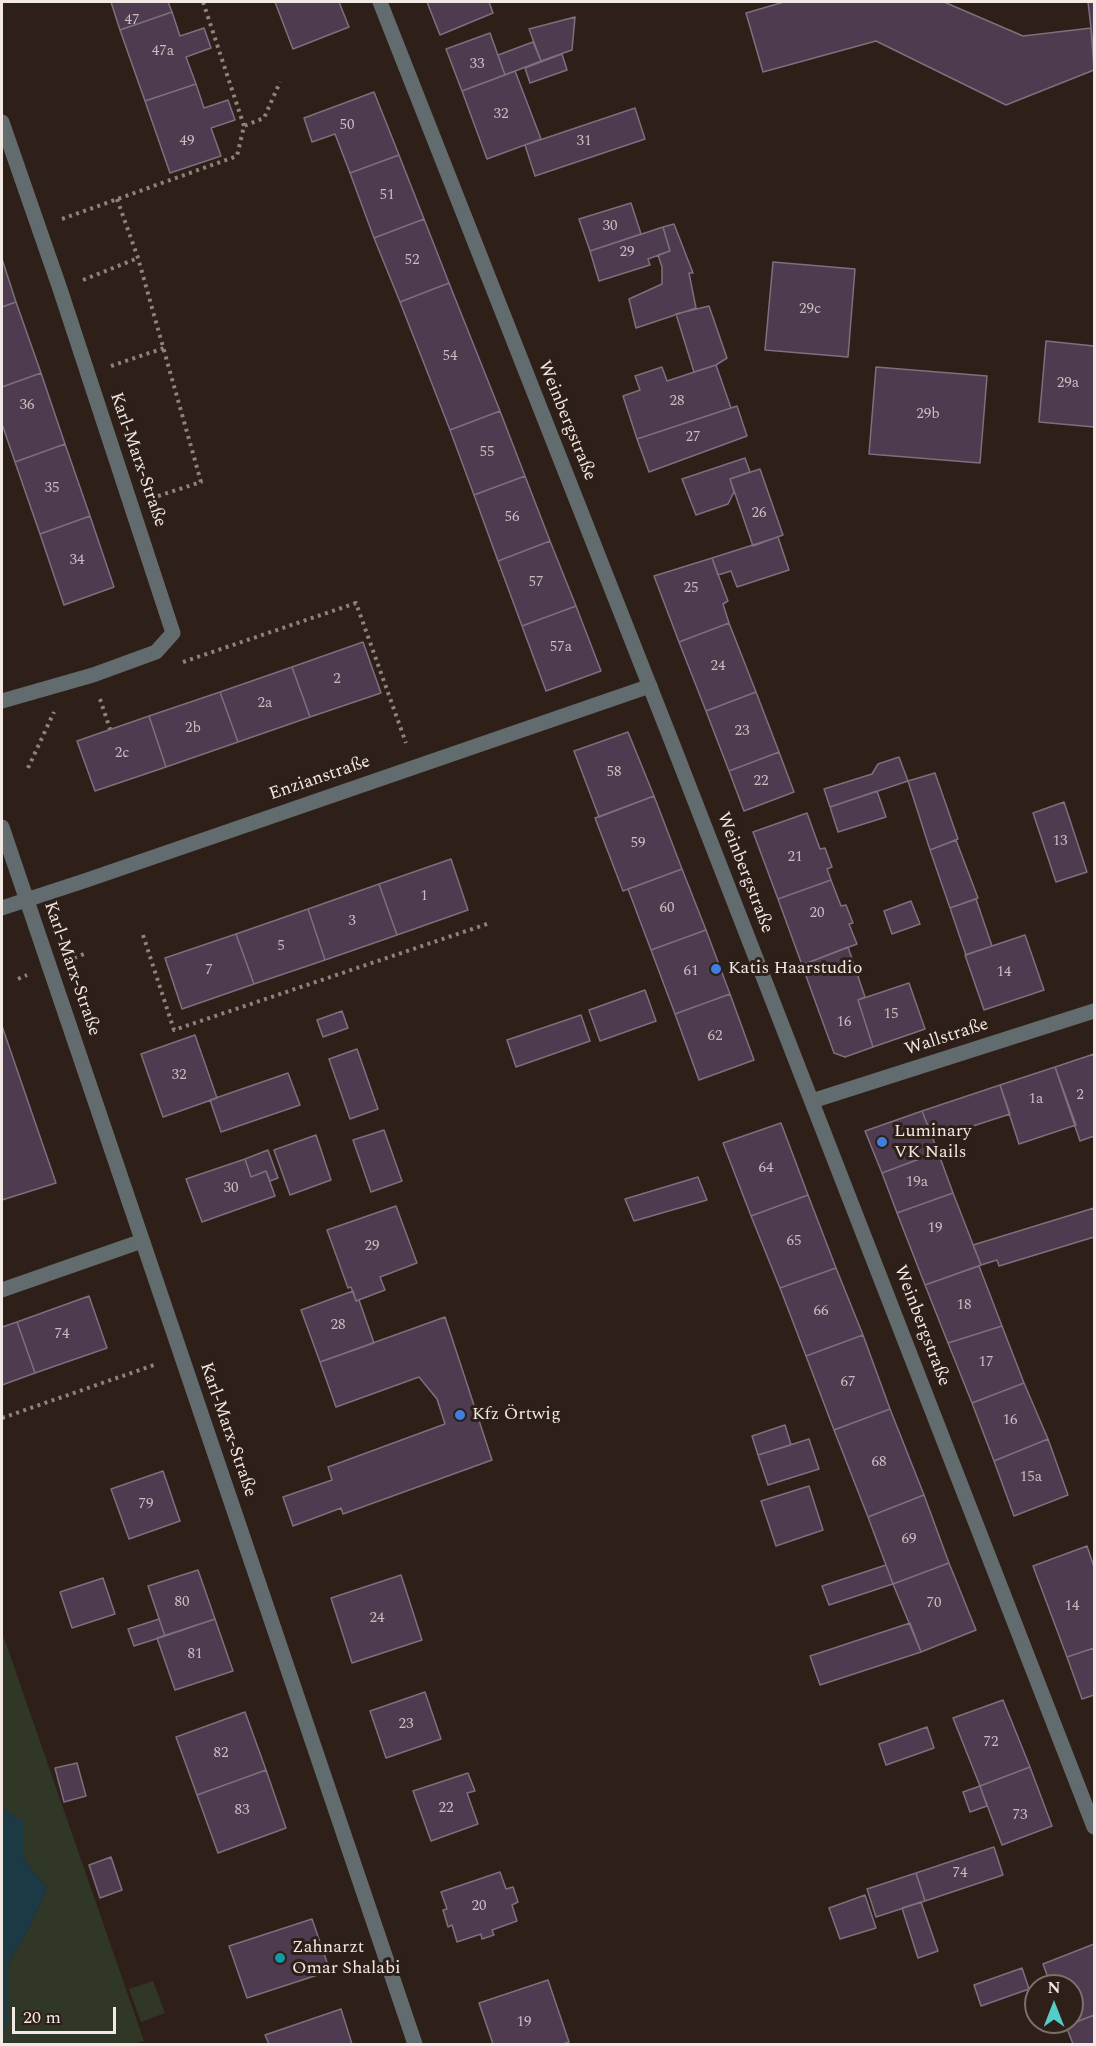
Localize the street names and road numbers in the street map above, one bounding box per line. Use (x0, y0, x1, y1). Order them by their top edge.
street label: Weinbergstraße (532, 358, 600, 484)
street label: Karl-Marx-Straße (104, 390, 170, 530)
street label: Enzianstraße (267, 752, 373, 806)
street label: Weinbergstraße (711, 810, 777, 936)
street label: Karl-Marx-Straße (38, 899, 104, 1039)
street label: Wallstraße (903, 1014, 991, 1062)
street label: Weinbergstraße (888, 1263, 954, 1389)
street label: Karl-Marx-Straße (194, 1360, 260, 1500)

